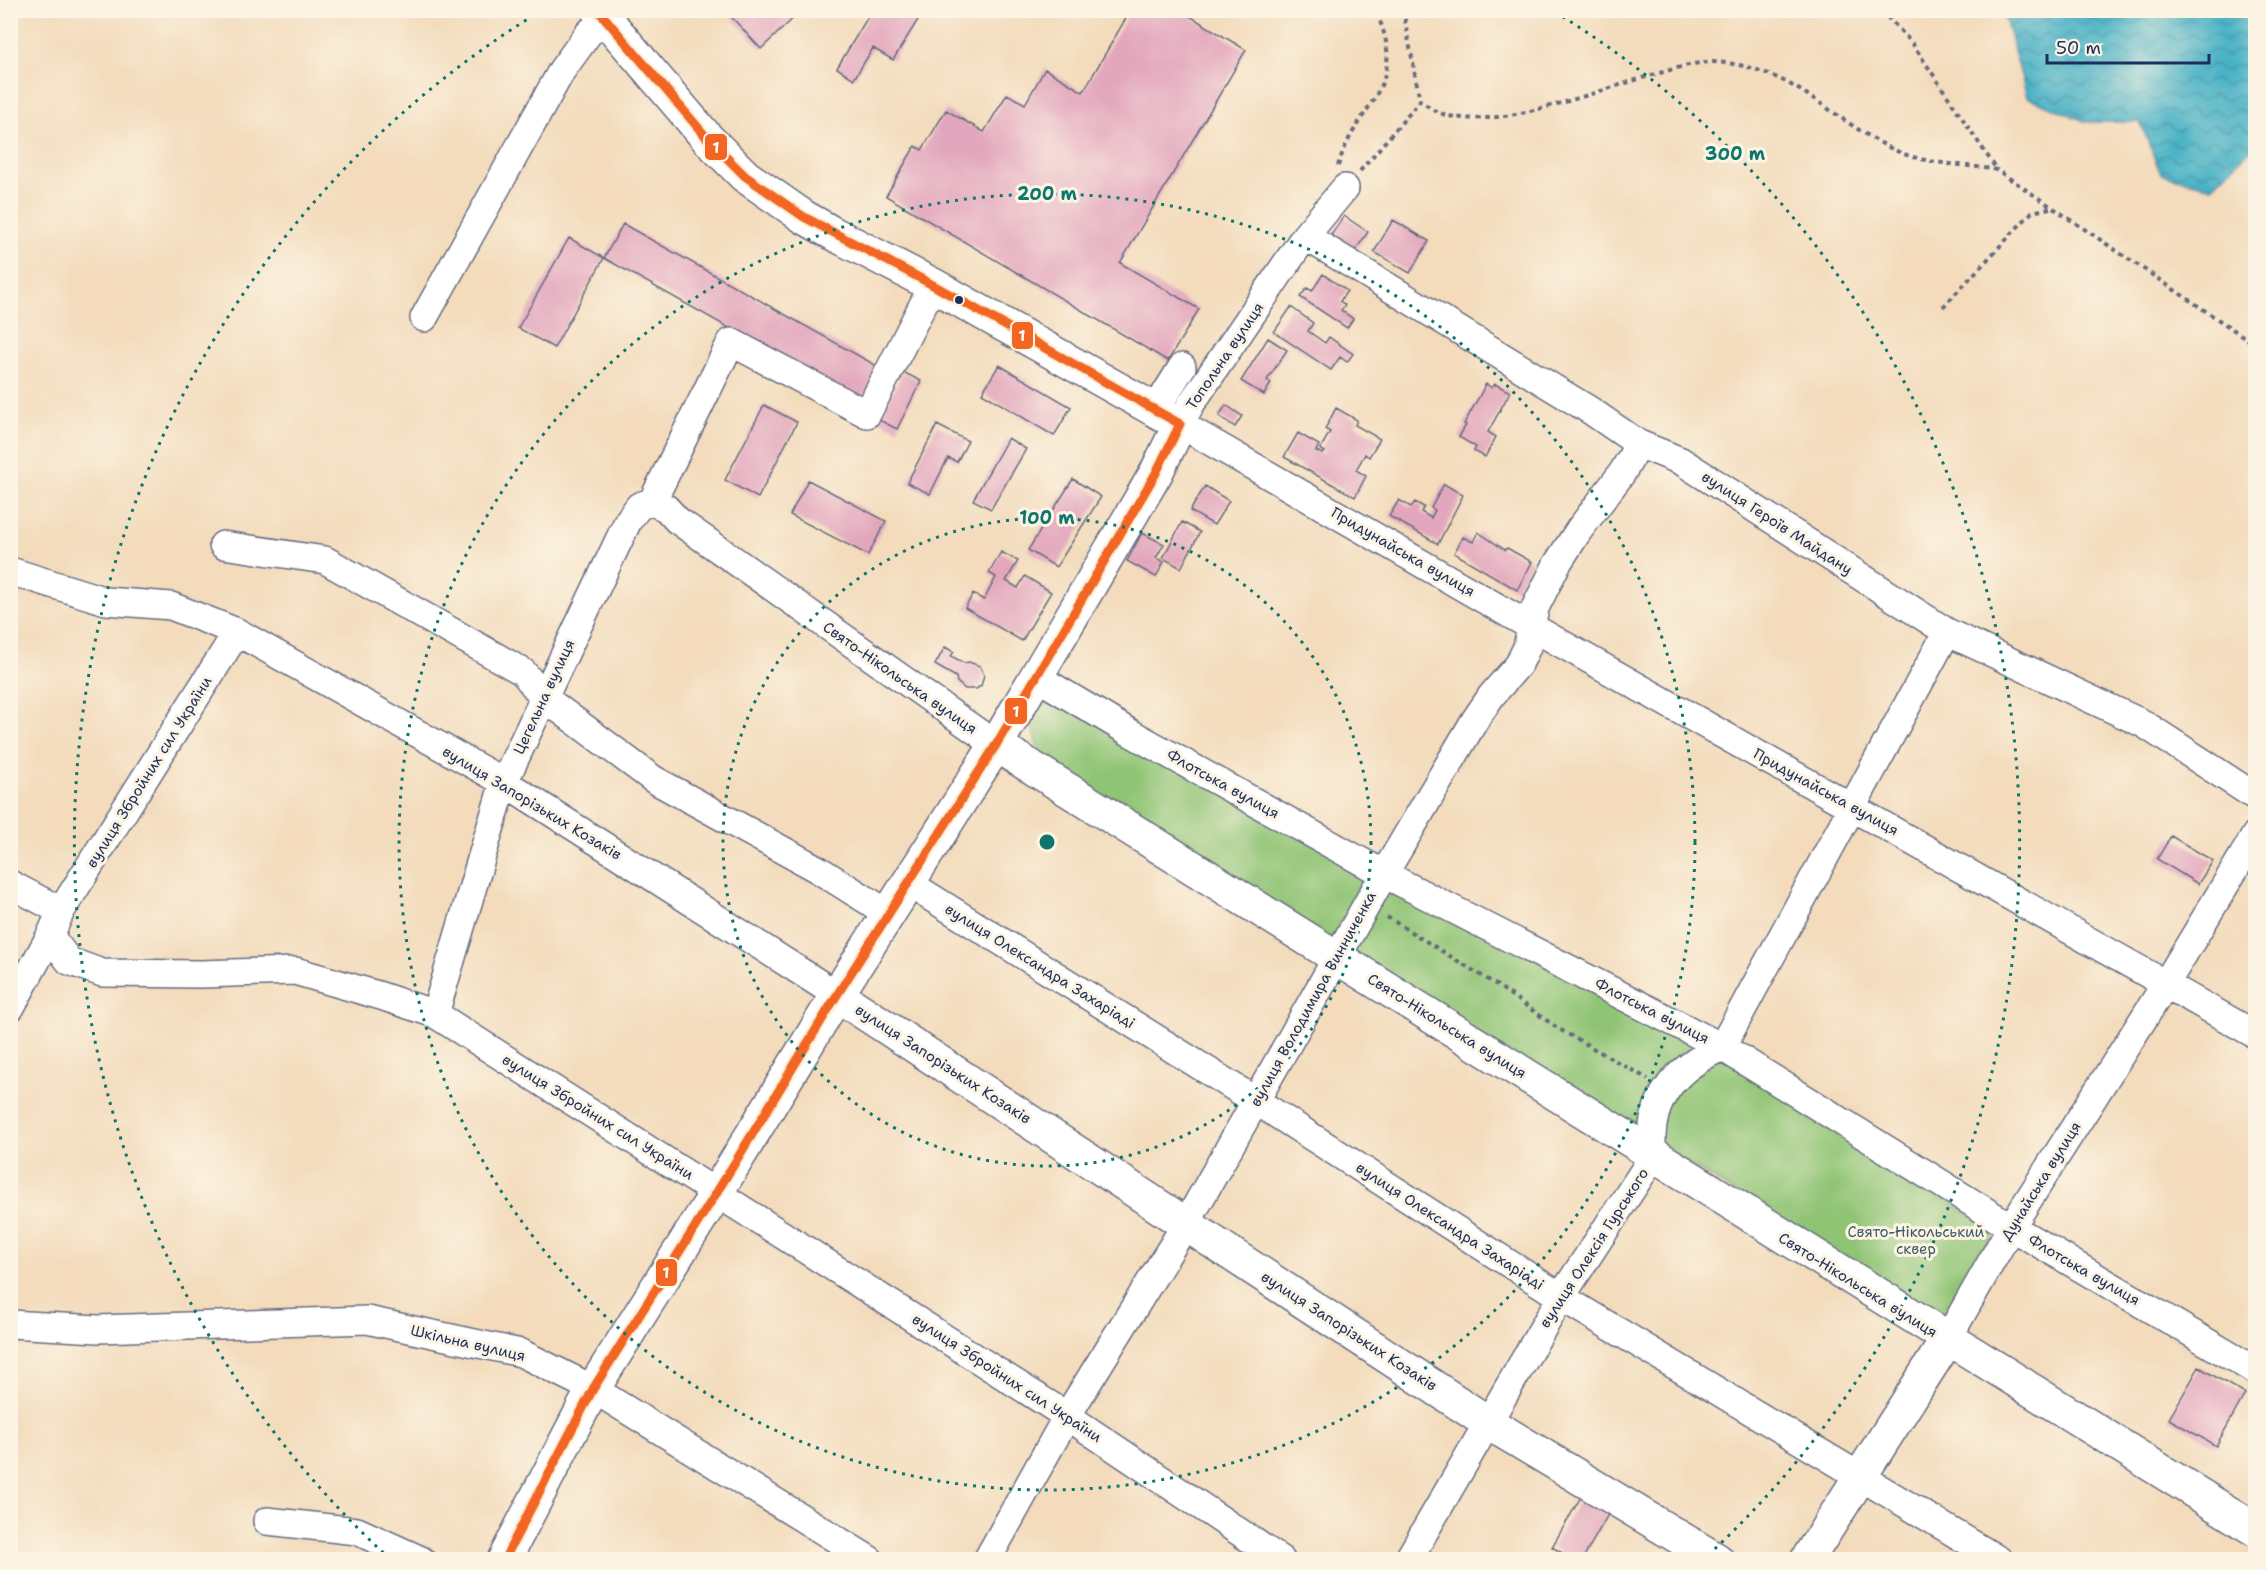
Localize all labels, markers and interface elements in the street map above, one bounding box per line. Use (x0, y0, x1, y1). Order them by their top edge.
scale bar (2047, 27, 2209, 65)
text: 50 m (2056, 36, 2101, 60)
line badge: 1 (704, 133, 728, 161)
text: 1 (712, 137, 720, 158)
text: 300 m (1705, 142, 1766, 166)
text: 200 m (1017, 182, 1078, 206)
unlabelled marker (953, 294, 965, 306)
street label: Топольна вулиця (1182, 298, 1268, 414)
line badge: 1 (1011, 321, 1034, 350)
text: 1 (1018, 325, 1026, 346)
street label: вулиця Героїв Майдану (1698, 467, 1856, 579)
street label: Придунайська вулиця (1327, 503, 1479, 601)
text: 100 m (1019, 506, 1075, 530)
street label: Свято-Нікольська вулиця (819, 617, 981, 739)
street label: Цегельна вулиця (509, 636, 579, 758)
street label: вулиця Збройних сил України (82, 672, 216, 872)
line badge: 1 (1004, 697, 1028, 725)
text: 1 (1012, 701, 1020, 722)
street label: вулиця Запорізьких Козаків (439, 741, 625, 865)
street label: Придунайська вулиця (1750, 744, 1902, 840)
street label: Флотська вулиця (1163, 745, 1283, 823)
centre of rings (1037, 832, 1057, 852)
street label: вулиця Володимира Винниченка (1245, 887, 1381, 1110)
street label: вулиця Олександра Захаріаді (941, 899, 1139, 1033)
street label: Свято-Нікольська вулиця (1364, 969, 1530, 1083)
street label: Флотська вулиця (1591, 973, 1713, 1049)
street label: вулиця Запорізьких Козаків (851, 1000, 1035, 1128)
street label: вулиця Збройних сил України (498, 1050, 698, 1184)
street label: Дунайська вулиця (1996, 1118, 2086, 1244)
street label: вулиця Олександра Захаріаді (1352, 1157, 1548, 1295)
street label: вулиця Олексія Гурського (1535, 1164, 1653, 1332)
park label: Свято-Нікольський сквер (1848, 1222, 1985, 1259)
street label: Свято-Нікольська вулиця (1775, 1228, 1941, 1342)
street label: Флотська вулиця (2024, 1230, 2144, 1310)
line badge: 1 (655, 1258, 678, 1287)
text: 1 (662, 1262, 670, 1283)
street label: вулиця Запорізьких Козаків (1257, 1267, 1441, 1395)
street label: вулиця Збройних сил України (908, 1309, 1106, 1447)
street label: Шкільна вулиця (409, 1320, 527, 1366)

